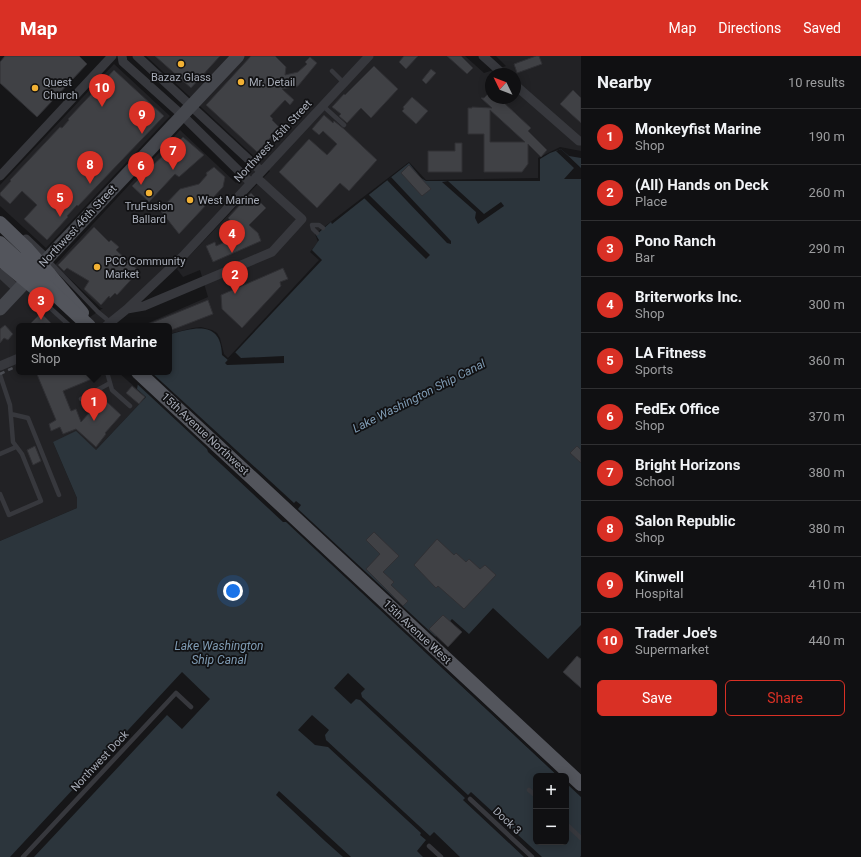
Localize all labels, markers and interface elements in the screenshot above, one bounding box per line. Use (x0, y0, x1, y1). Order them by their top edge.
text: Map (20, 17, 58, 40)
text: Map (669, 20, 696, 36)
text: Directions (718, 20, 781, 36)
text: Saved (803, 20, 841, 36)
marker: Bazaz Glass (176, 59, 186, 69)
north arrow (485, 68, 521, 104)
place label: Bazaz Glass (151, 71, 211, 84)
text: Nearby (597, 72, 652, 92)
pin: 10 (89, 74, 115, 107)
text: 10 results (788, 75, 845, 90)
place label: Quest Church (43, 76, 78, 102)
place label: Mr. Detail (249, 76, 295, 89)
marker: Mr. Detail (236, 77, 246, 87)
marker: Quest Church (30, 83, 40, 93)
street label: Northwest 45th Street (232, 97, 315, 185)
pin: 9 (129, 101, 155, 134)
text: Monkeyfist Marine (635, 120, 761, 138)
text: 1 (606, 129, 614, 144)
text: 190 m (808, 129, 845, 144)
pin: 7 (160, 137, 186, 170)
text: Shop (635, 138, 665, 153)
pin: 8 (77, 151, 103, 184)
pin: 6 (128, 152, 154, 185)
text: (All) Hands on Deck (635, 176, 768, 194)
street label: Northwest 46th Street (37, 182, 120, 270)
pin: 5 (47, 184, 73, 217)
text: 2 (606, 185, 614, 200)
text: 260 m (808, 185, 845, 200)
marker: TruFusion Ballard (144, 188, 154, 198)
place label: West Marine (198, 194, 259, 207)
text: Place (635, 194, 667, 209)
marker: West Marine (185, 195, 195, 205)
place label: TruFusion Ballard (125, 200, 173, 226)
pin: 4 (219, 220, 245, 253)
text: Pono Ranch (635, 232, 716, 250)
text: 3 (606, 241, 614, 256)
text: 290 m (808, 241, 845, 256)
text: Bar (635, 250, 655, 265)
place label: PCC Community Market (105, 255, 186, 281)
pin: 2 (222, 261, 248, 294)
marker: PCC Community Market (92, 262, 102, 272)
pin: 3 (28, 287, 54, 320)
text: Briterworks Inc. (635, 288, 742, 306)
text: 4 (606, 297, 614, 312)
text: 300 m (808, 297, 845, 312)
text: Shop (635, 306, 665, 321)
popup (16, 323, 172, 375)
text: Monkeyfist Marine (31, 333, 157, 351)
text: LA Fitness (635, 344, 706, 362)
text: Shop (31, 351, 60, 366)
text: 5 (606, 353, 614, 368)
text: 360 m (808, 353, 845, 368)
water label: Lake Washington Ship Canal (350, 356, 488, 436)
text: Sports (635, 362, 673, 377)
pin: 1 (81, 388, 107, 421)
street label: 15th Avenue Northwest (159, 390, 252, 478)
text: FedEx Office (635, 400, 720, 418)
text: 6 (606, 409, 614, 424)
text: 370 m (808, 409, 845, 424)
text: Shop (635, 418, 665, 433)
text: Bright Horizons (635, 456, 740, 474)
text: 7 (606, 465, 614, 480)
text: 380 m (808, 465, 845, 480)
text: School (635, 474, 675, 489)
text: Salon Republic (635, 512, 736, 530)
text: 8 (606, 521, 614, 536)
text: 380 m (808, 521, 845, 536)
text: Shop (635, 530, 665, 545)
text: Kinwell (635, 568, 684, 586)
text: 9 (606, 577, 614, 592)
text: 410 m (808, 577, 845, 592)
your location (223, 581, 243, 601)
text: Hospital (635, 586, 683, 601)
street label: 15th Avenue West (380, 597, 454, 667)
text: Trader Joe's (635, 624, 717, 642)
text: 10 (603, 633, 617, 648)
text: 440 m (808, 633, 845, 648)
water label: Lake Washington Ship Canal (175, 639, 263, 667)
text: Supermarket (635, 642, 709, 657)
button: Save (597, 680, 717, 716)
button: Share (725, 680, 845, 716)
street label: Northwest Dock (68, 727, 132, 794)
map controls (533, 773, 569, 845)
button: + (533, 773, 569, 809)
street label: Dock 3 (490, 805, 524, 837)
button: − (533, 809, 569, 845)

